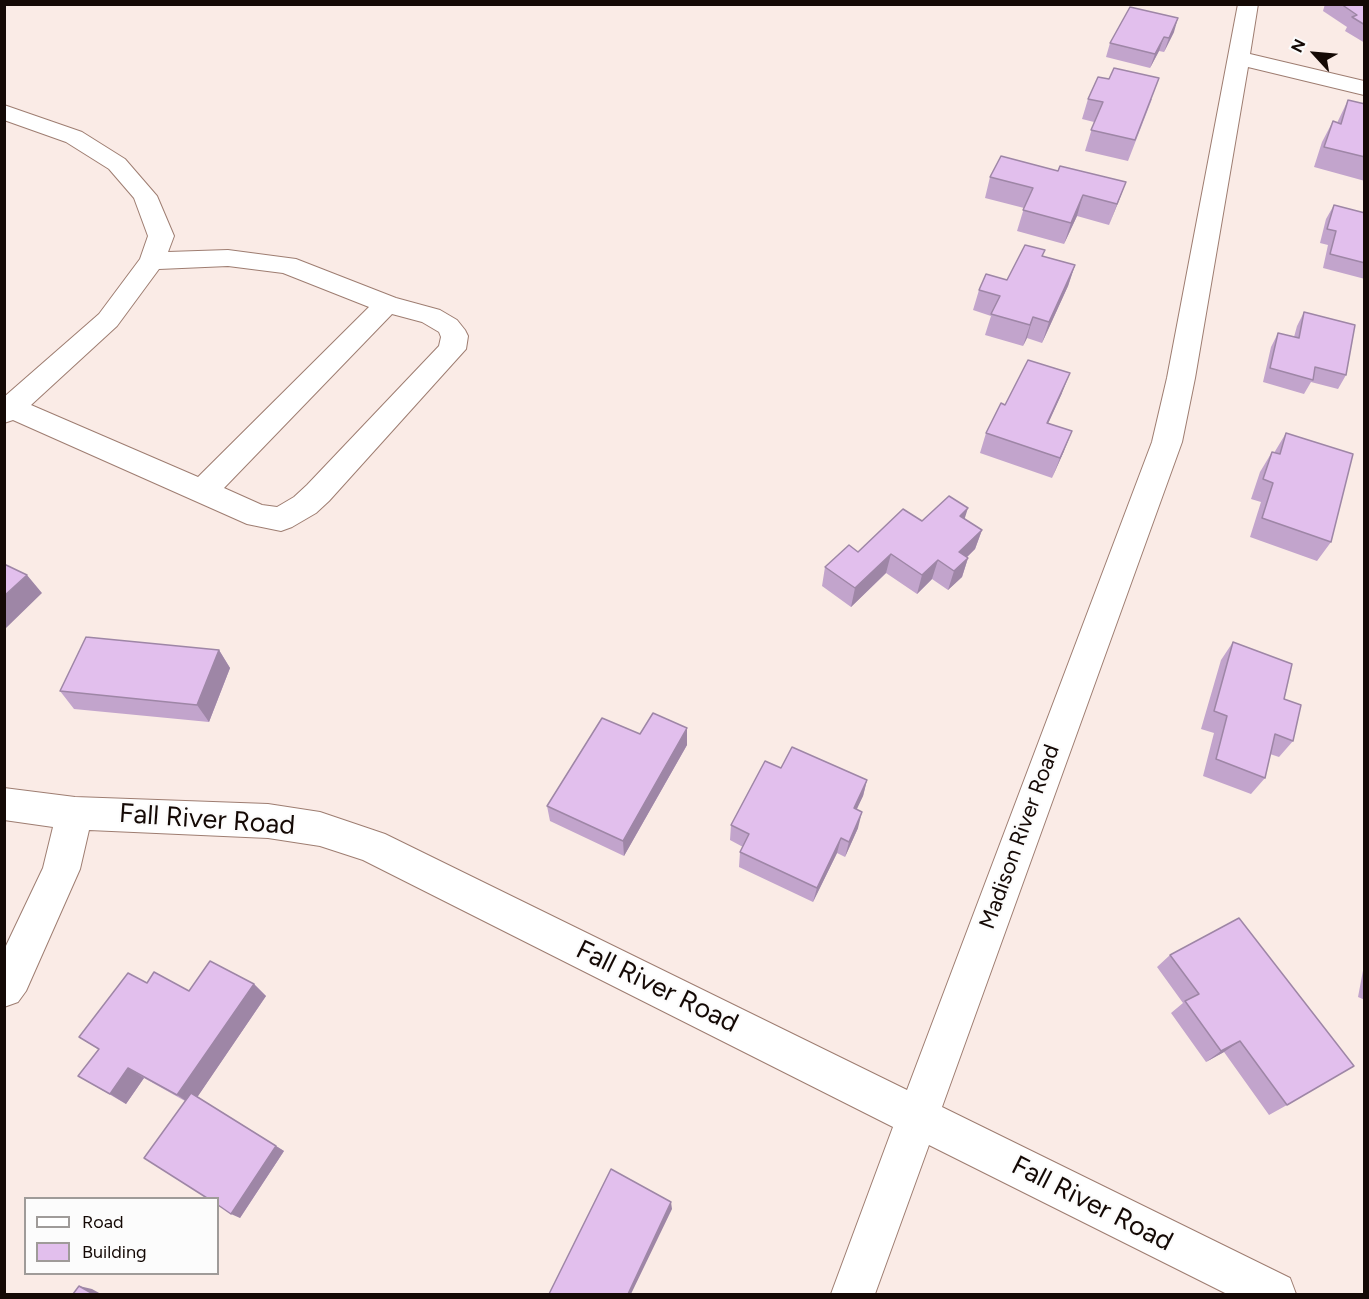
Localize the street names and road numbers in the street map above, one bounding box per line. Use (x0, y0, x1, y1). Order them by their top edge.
street label: Madison River Road (974, 741, 1066, 933)
street label: Fall River Road (118, 798, 296, 842)
street label: Fall River Road (571, 934, 743, 1040)
street label: Fall River Road (1006, 1150, 1178, 1258)

